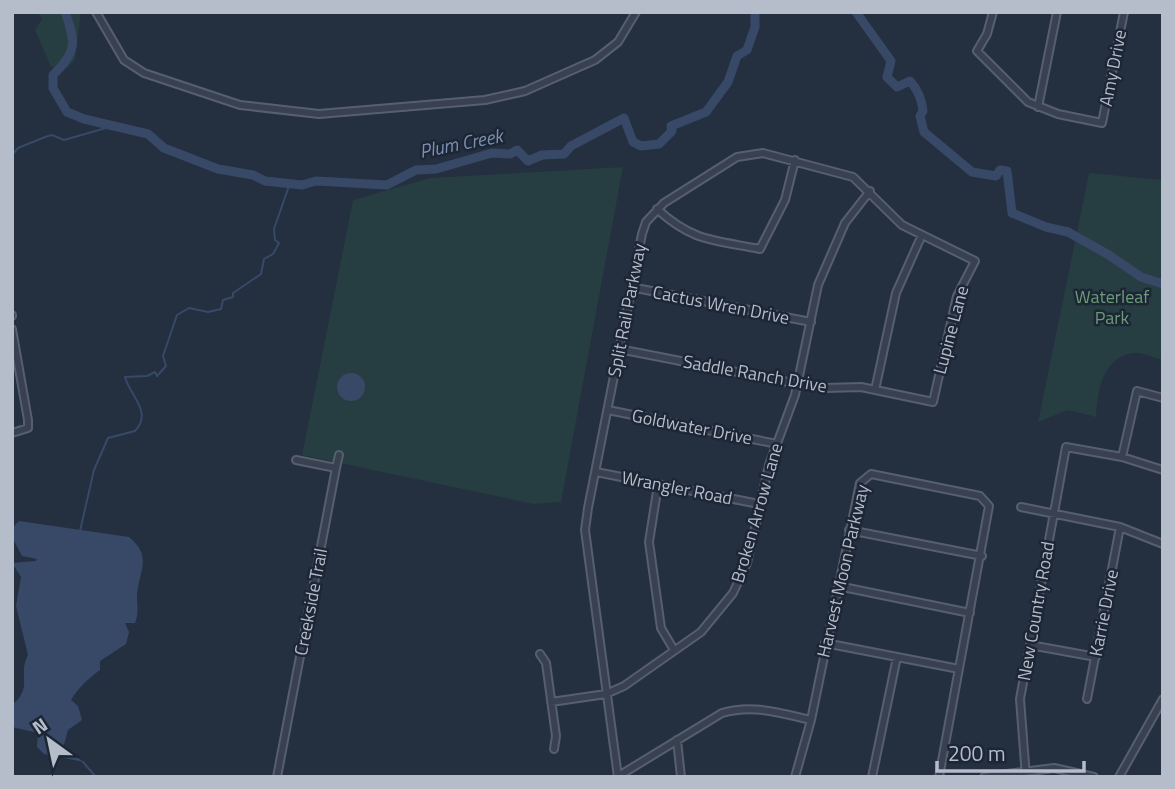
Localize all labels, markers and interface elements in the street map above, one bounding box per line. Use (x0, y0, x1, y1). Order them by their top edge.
street label: Amy Drive (1092, 27, 1133, 109)
water label: Plum Creek (417, 120, 507, 165)
street label: Split Rail Parkway (600, 241, 653, 379)
street label: Cactus Wren Drive (650, 278, 792, 331)
street label: Lupine Lane (926, 283, 975, 377)
park label: Waterleaf Park (1075, 283, 1149, 331)
street label: Saddle Ranch Drive (681, 348, 829, 399)
street label: Goldwater Drive (630, 402, 754, 451)
street label: Broken Arrow Lane (724, 440, 789, 586)
street label: Wrangler Road (619, 464, 735, 511)
street label: Harvest Moon Parkway (809, 481, 876, 660)
street label: New Country Road (1010, 539, 1061, 683)
street label: Creekside Trail (287, 546, 334, 658)
street label: Karrie Drive (1082, 567, 1125, 659)
north arrow (14, 705, 84, 775)
text: N (26, 710, 53, 741)
scale bar (937, 730, 1084, 774)
text: 200 m (948, 737, 1005, 769)

